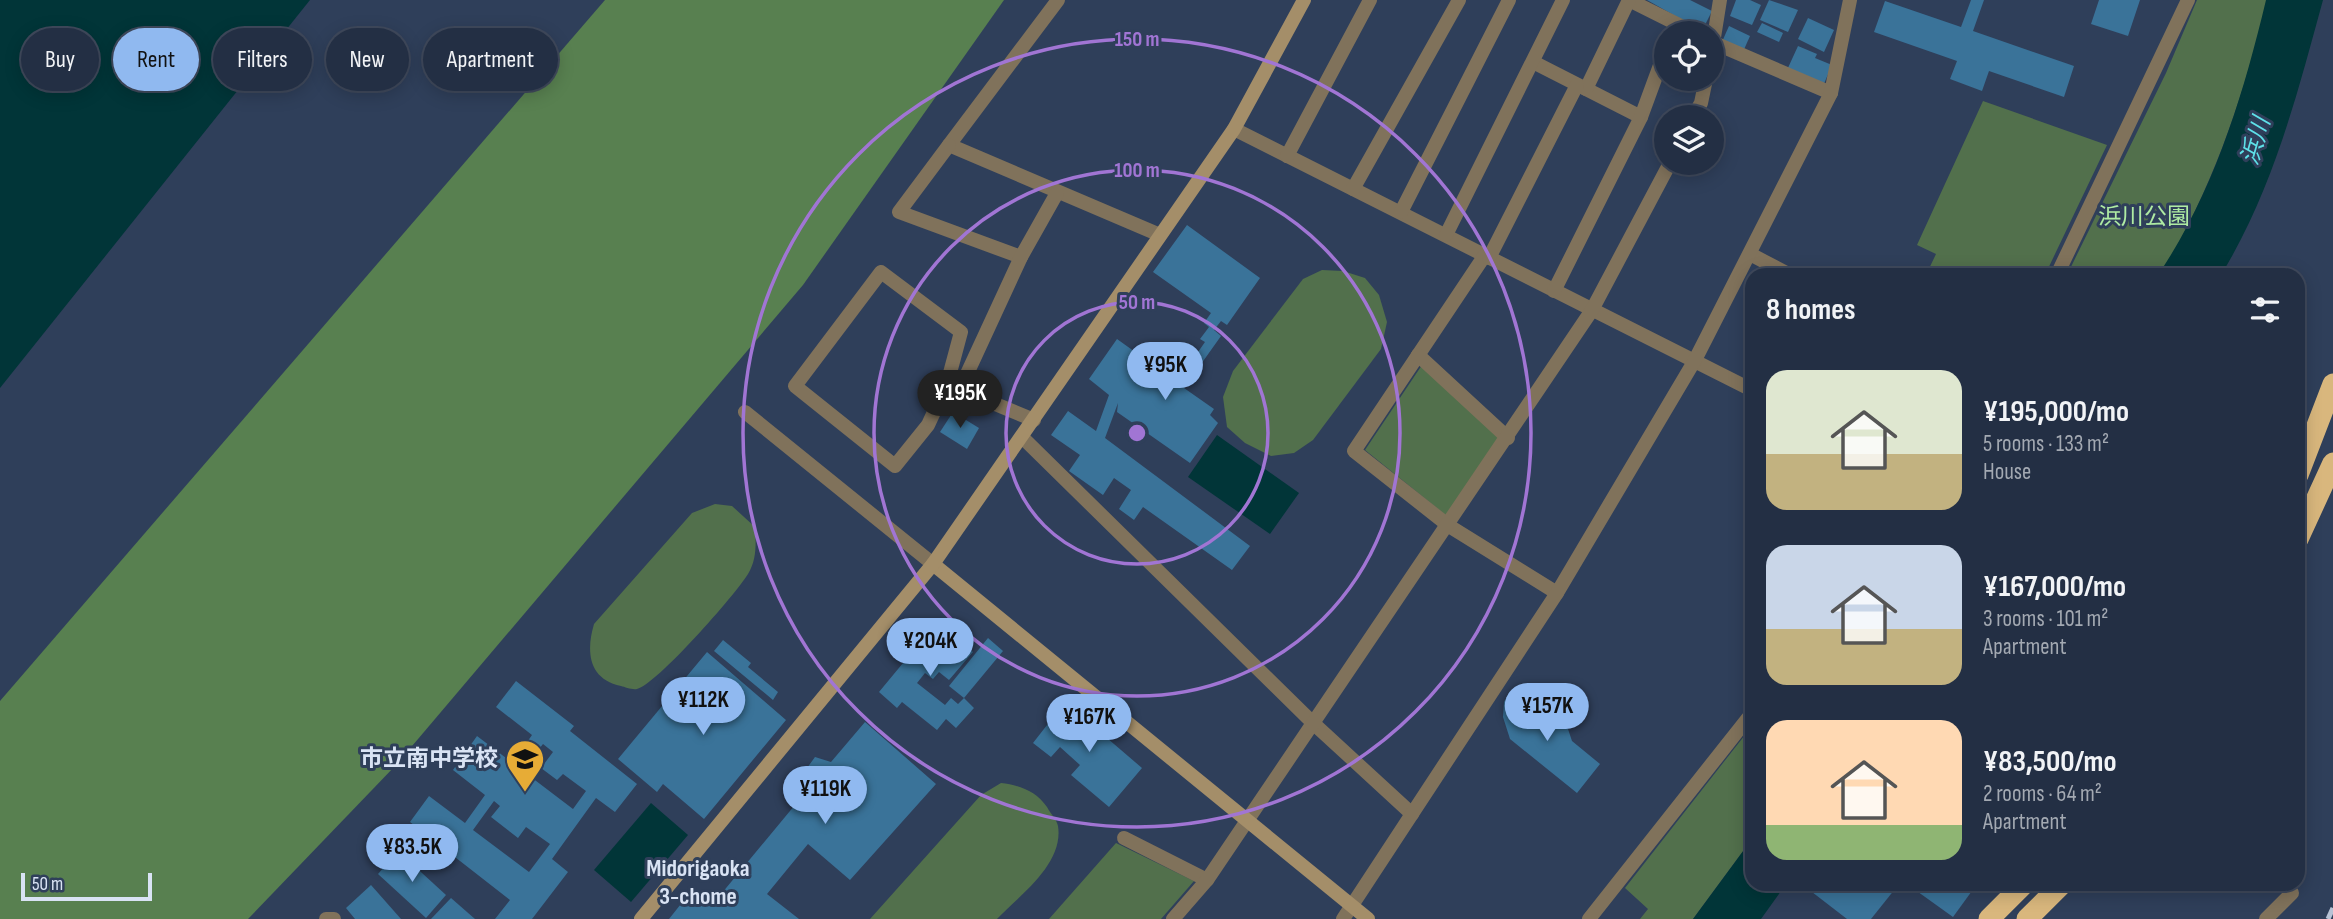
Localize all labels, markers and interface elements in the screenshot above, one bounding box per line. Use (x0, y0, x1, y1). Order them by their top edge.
map controls (1654, 21, 1724, 175)
button: locate (1654, 21, 1724, 91)
text: 150 m (1115, 27, 1159, 52)
chip: Buy (21, 28, 99, 91)
chip: Rent (113, 28, 199, 91)
chip: Filters (213, 28, 312, 91)
chip: New (326, 28, 409, 91)
chip: Apartment (423, 28, 558, 91)
button: layers (1654, 105, 1724, 175)
water label: 浜川 (2235, 111, 2277, 168)
text: 100 m (1114, 158, 1160, 183)
park label: 浜川公園 (2098, 203, 2190, 231)
text: 50 m (1119, 290, 1155, 315)
icon: filters (2246, 291, 2284, 329)
text: 8 homes (1766, 292, 1855, 328)
pin: ¥95K (1124, 342, 1206, 402)
text: ¥95K (1143, 351, 1187, 379)
pin: ¥195K (911, 370, 1009, 430)
text: ¥195K (933, 379, 987, 407)
text: ¥195,000/mo (1983, 394, 2129, 430)
icon: home (1822, 398, 1906, 482)
centre of rings (1125, 421, 1149, 445)
text: 5 rooms · 133 m² (1983, 430, 2109, 458)
text: House (1983, 458, 2031, 486)
text: ¥167,000/mo (1983, 569, 2126, 605)
icon: home (1822, 573, 1906, 657)
text: 3 rooms · 101 m² (1983, 605, 2108, 633)
pin: ¥204K (881, 618, 979, 678)
text: ¥204K (903, 627, 957, 655)
text: Apartment (1983, 633, 2067, 661)
pin: ¥112K (654, 678, 752, 737)
pin: ¥157K (1498, 684, 1596, 743)
text: ¥112K (677, 686, 729, 714)
text: ¥157K (1521, 692, 1573, 720)
pin: ¥167K (1040, 694, 1138, 754)
text: ¥167K (1062, 703, 1116, 731)
school or university icon: 市立南中学校 (504, 738, 546, 793)
text: ¥83,500/mo (1983, 744, 2117, 780)
place label: 市立南中学校 (360, 745, 498, 773)
icon: home (1822, 748, 1906, 832)
pin: ¥119K (776, 766, 874, 826)
text: ¥119K (799, 775, 851, 803)
text: 2 rooms · 64 m² (1983, 780, 2102, 808)
text: Apartment (1983, 808, 2067, 836)
pin: ¥83.5K (355, 824, 469, 884)
text: ¥83.5K (382, 833, 442, 861)
district label: Midorigaoka 3-chome (646, 854, 750, 911)
scale bar (21, 870, 152, 902)
text: 50 m (32, 873, 63, 896)

